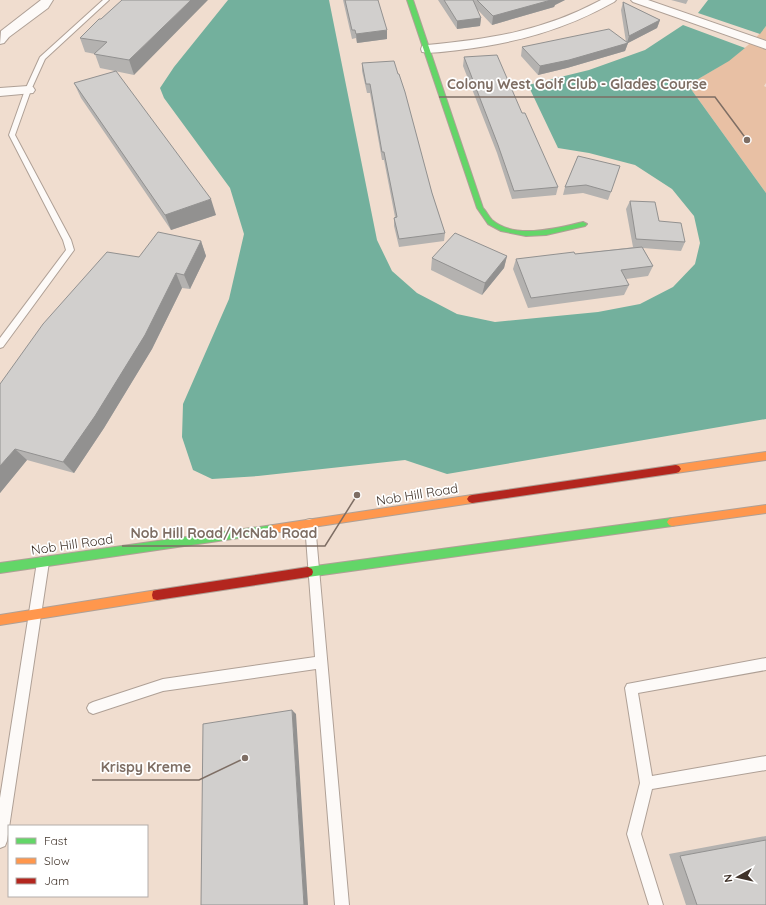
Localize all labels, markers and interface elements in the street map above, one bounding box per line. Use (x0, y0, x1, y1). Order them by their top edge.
callout: Colony West Golf Club - Glades Course (439, 71, 715, 97)
text: Colony West Golf Club - Glades Course (447, 75, 707, 93)
street label: Nob Hill Road (375, 480, 459, 508)
callout: Nob Hill Road/McNab Road (122, 520, 325, 546)
text: Nob Hill Road/McNab Road (131, 524, 317, 542)
street label: Nob Hill Road (30, 530, 114, 558)
callout: Krispy Kreme (92, 754, 199, 780)
text: Krispy Kreme (101, 758, 191, 776)
legend (8, 825, 148, 897)
text: Fast (44, 833, 68, 848)
text: Slow (44, 853, 70, 868)
north arrow (718, 857, 758, 897)
text: Jam (44, 873, 69, 888)
text: N (721, 873, 736, 883)

